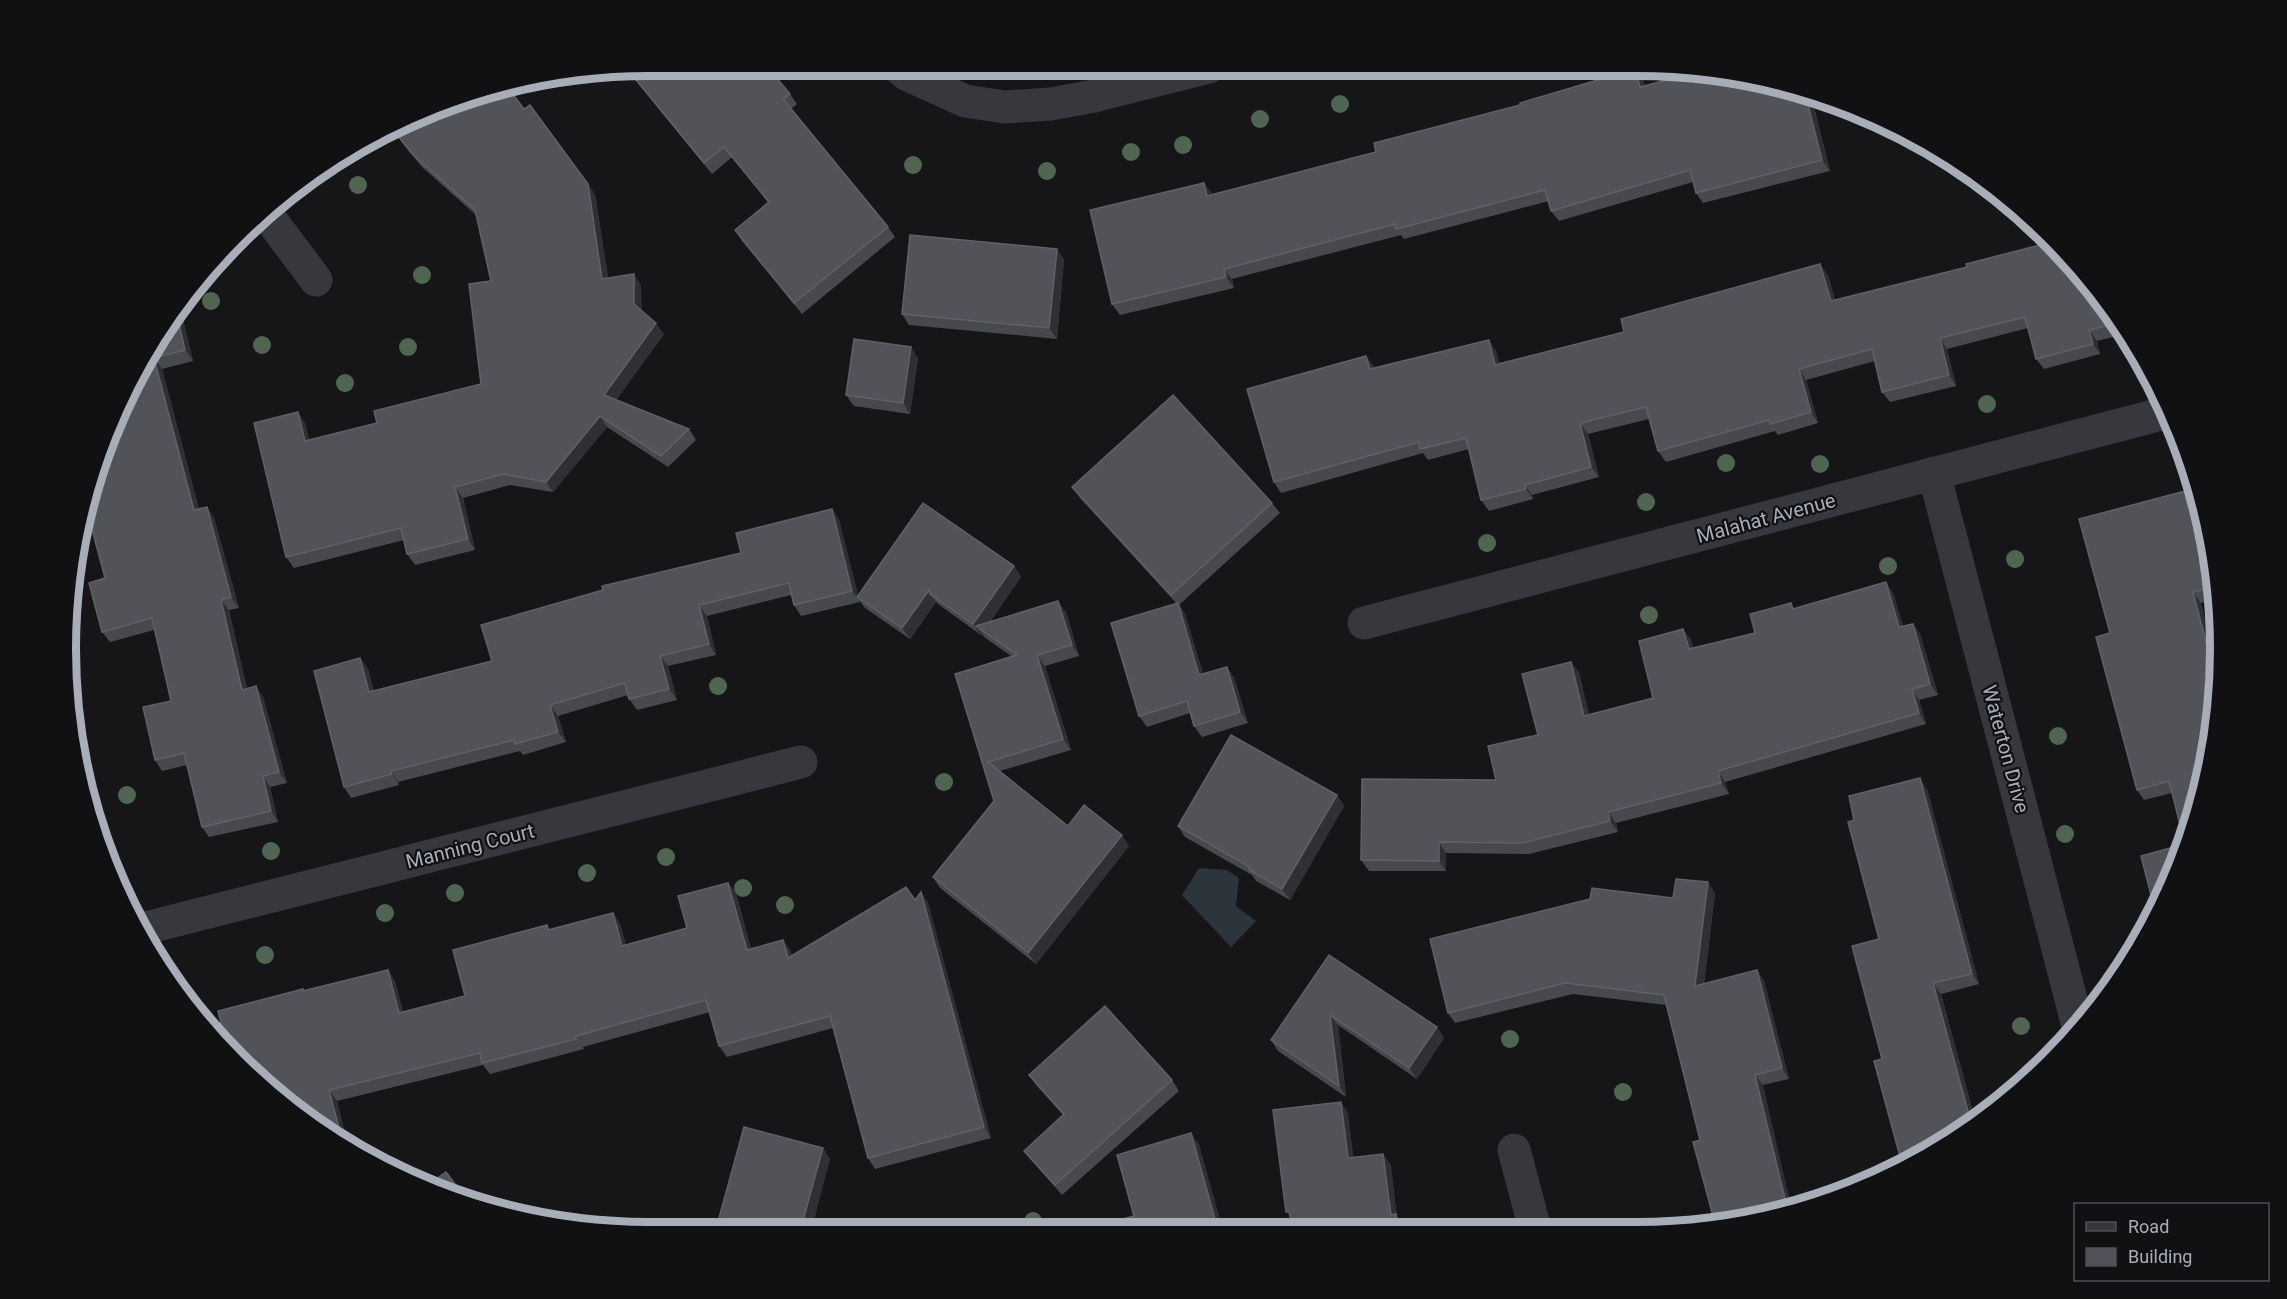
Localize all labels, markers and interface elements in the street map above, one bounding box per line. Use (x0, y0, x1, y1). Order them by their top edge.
street label: Malahat Avenue (1694, 488, 1838, 548)
street label: Waterton Drive (1977, 682, 2035, 816)
street label: Manning Court (403, 818, 537, 874)
legend (2074, 1203, 2269, 1281)
text: Road (2128, 1216, 2169, 1237)
text: Building (2128, 1246, 2192, 1267)

